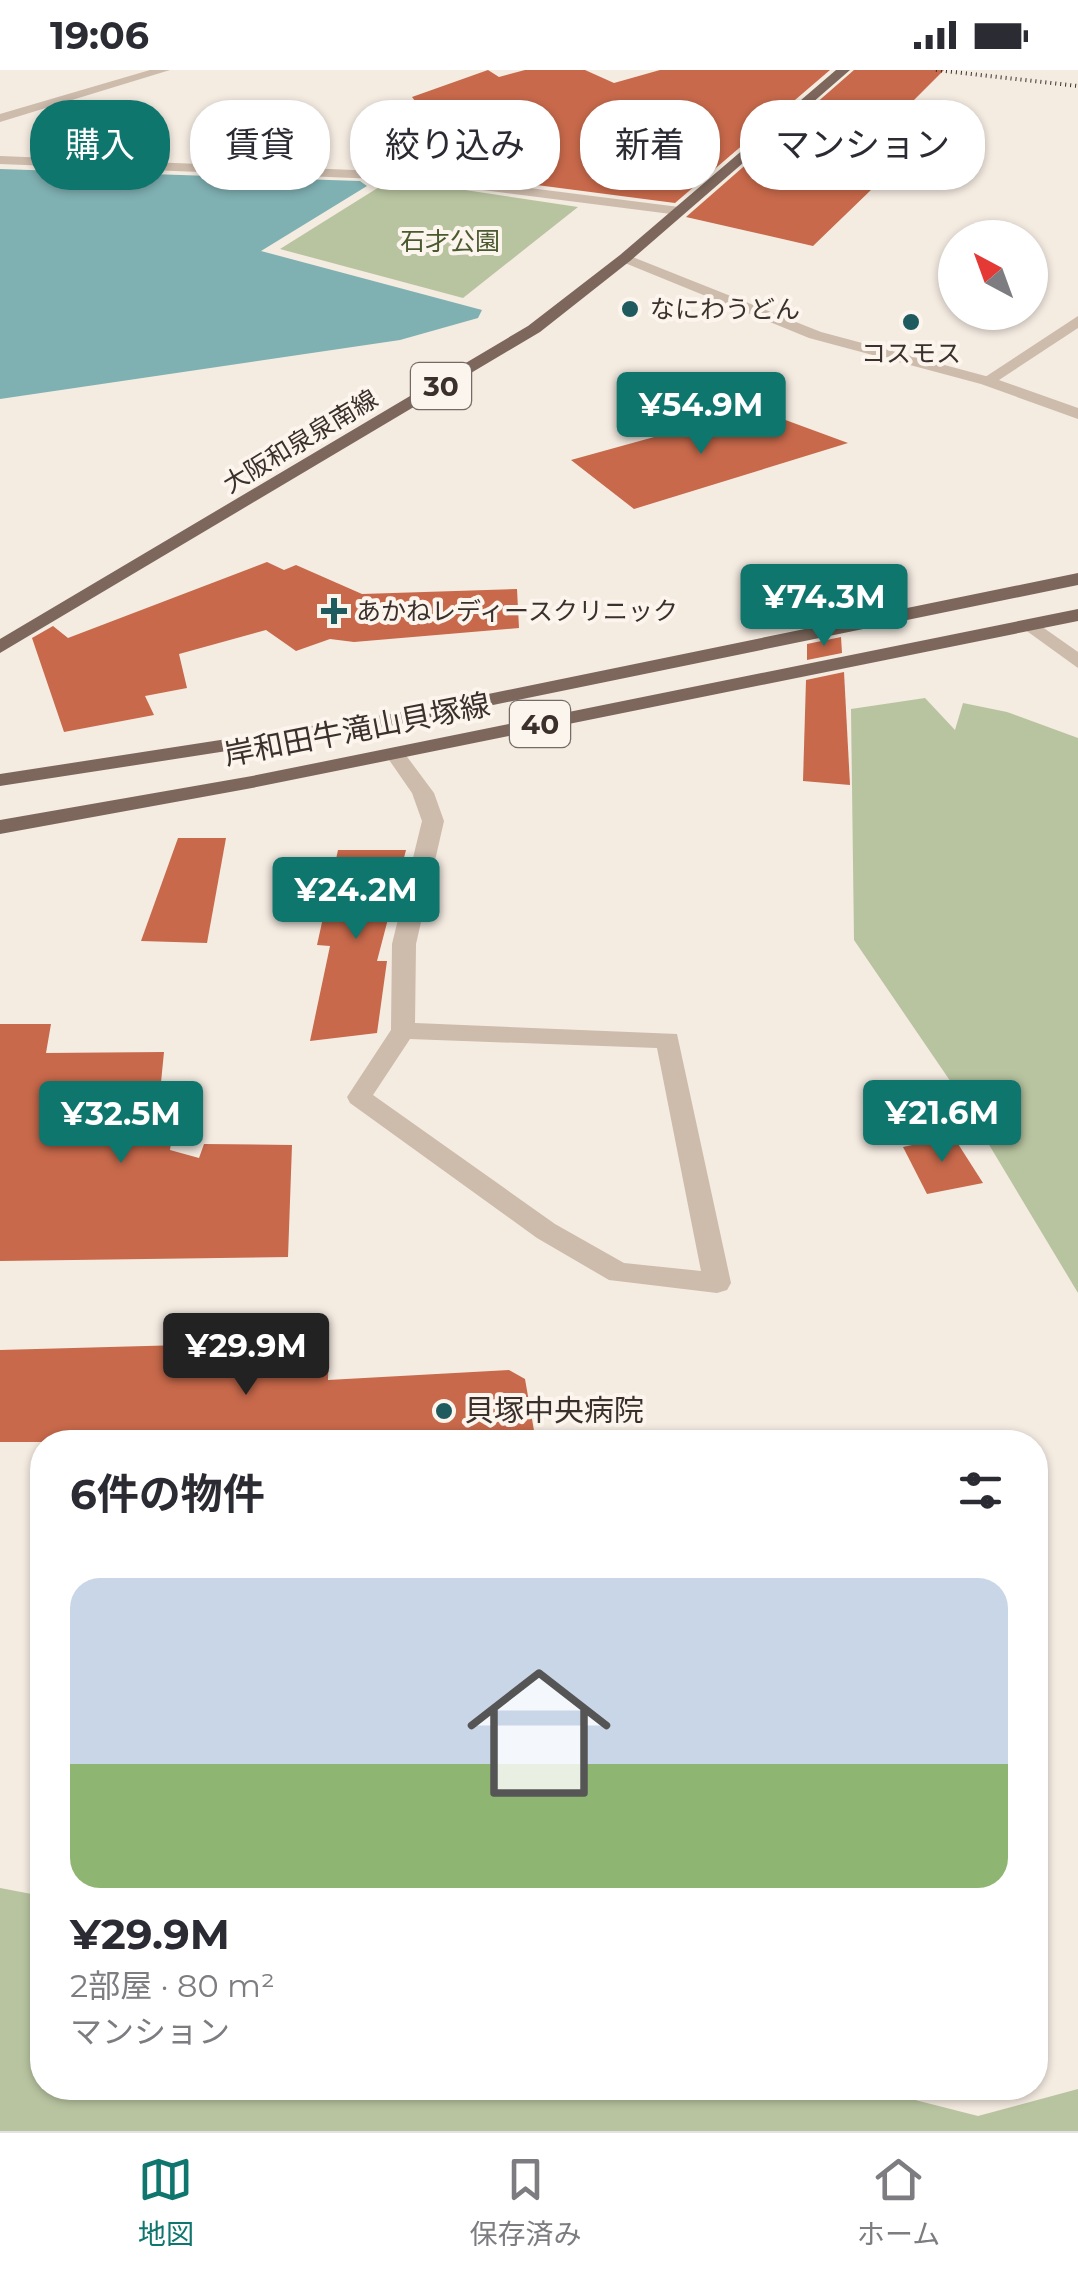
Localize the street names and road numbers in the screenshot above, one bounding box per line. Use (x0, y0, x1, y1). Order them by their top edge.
road number: 30 (411, 363, 471, 409)
street label: 大阪和泉泉南線 (217, 383, 383, 499)
street label: 岸和田牛滝山貝塚線 (221, 686, 493, 773)
road number: 40 (510, 701, 570, 747)

